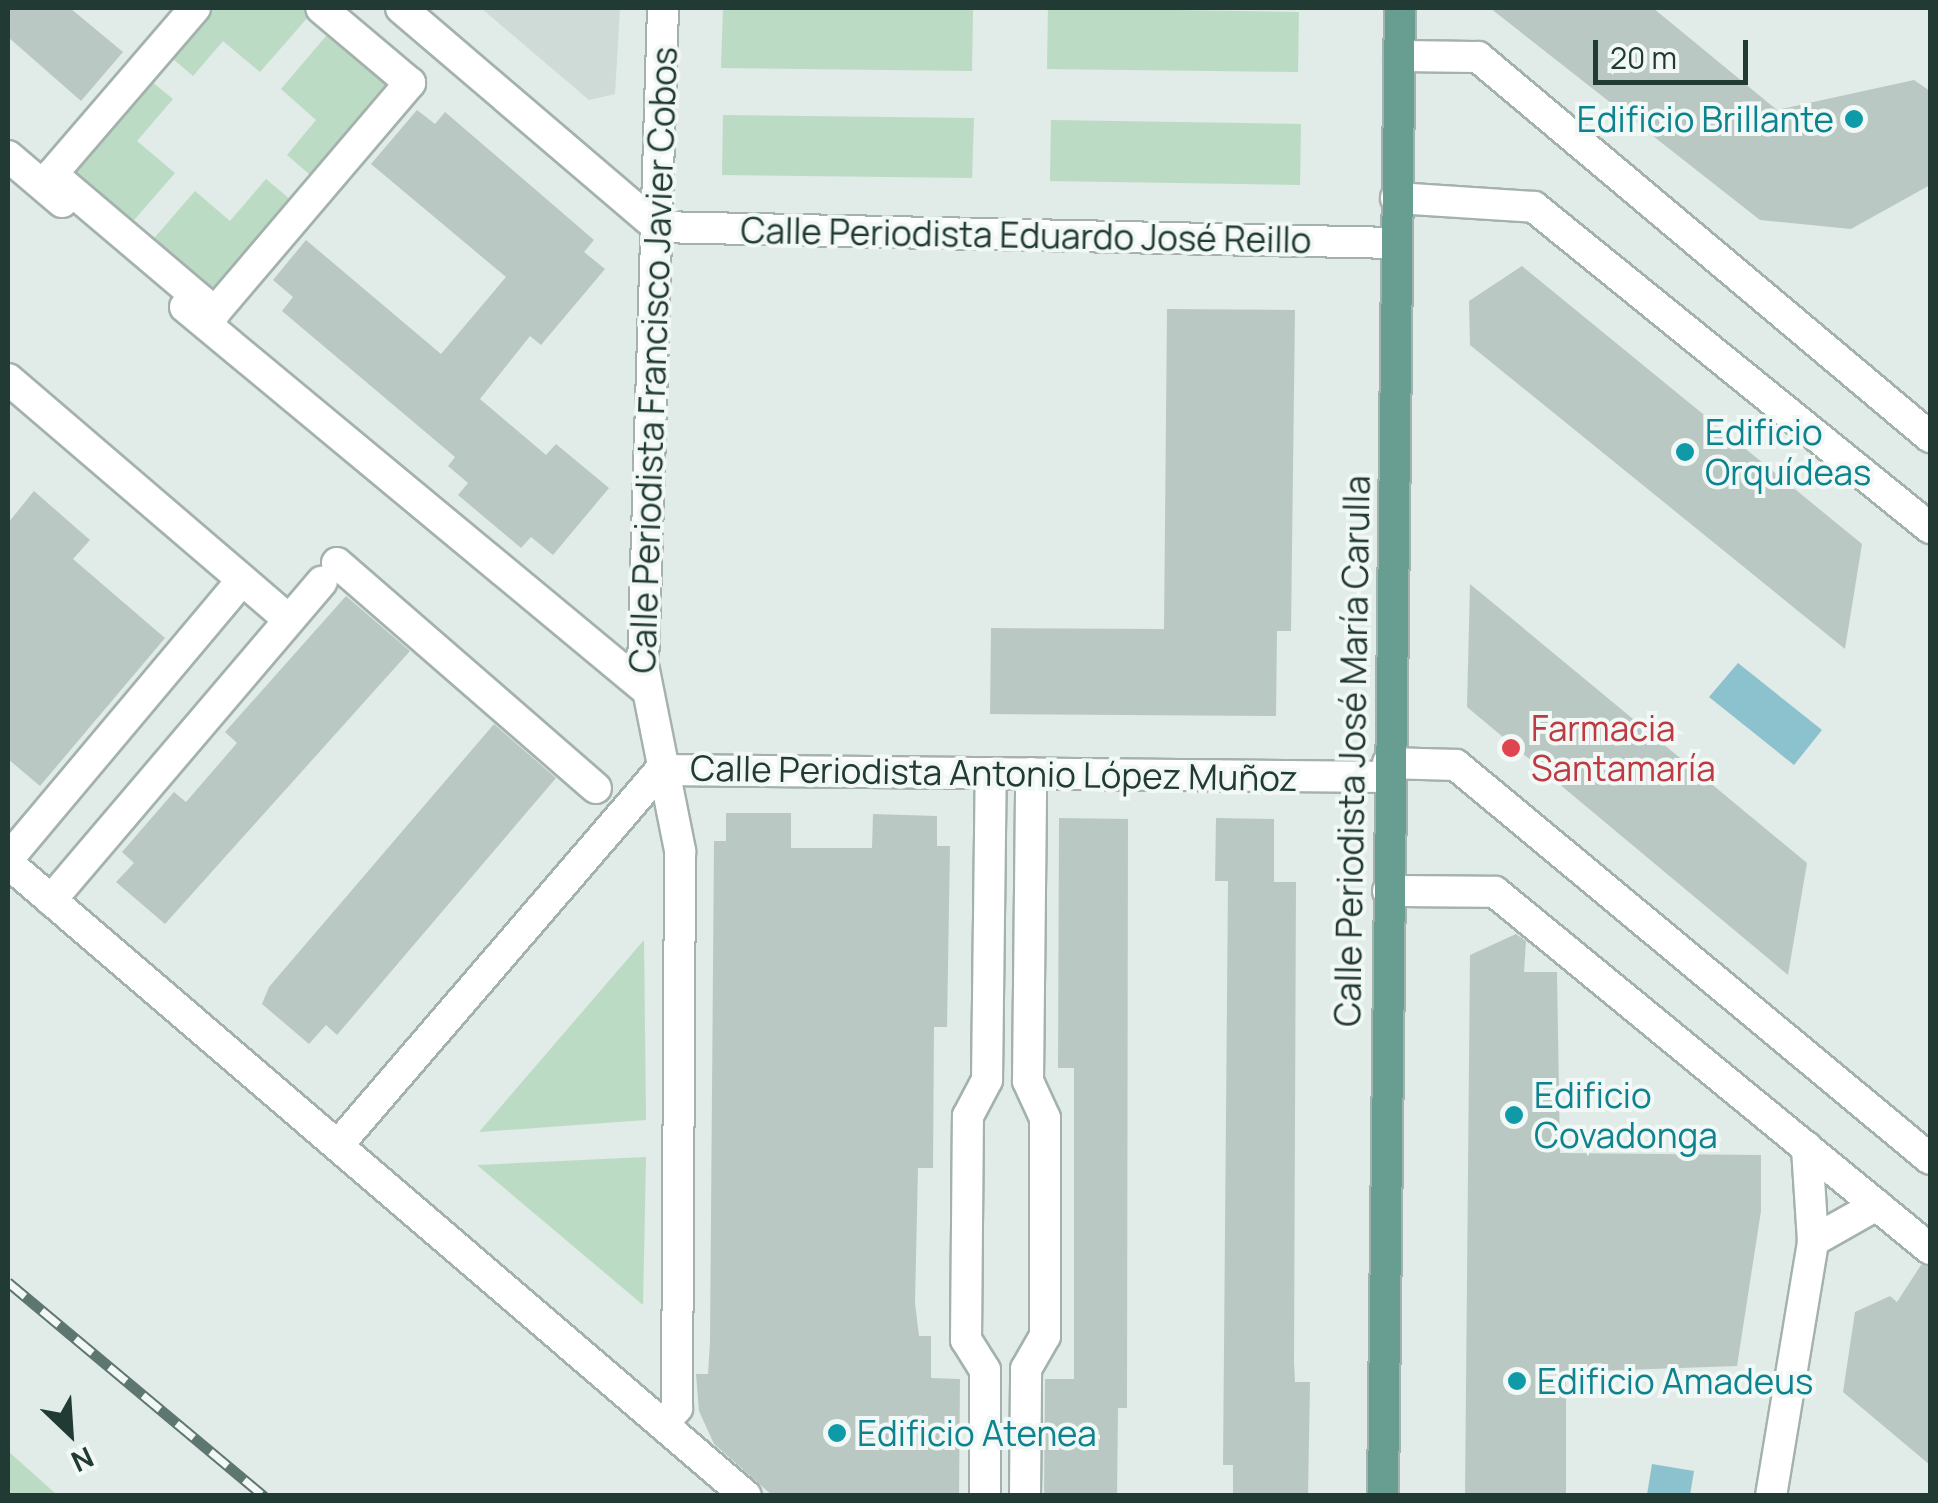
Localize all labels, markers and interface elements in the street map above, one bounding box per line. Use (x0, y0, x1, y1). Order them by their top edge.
scale bar (1598, 20, 1753, 82)
text: 20 m (1610, 37, 1677, 78)
street label: Calle Periodista Francisco Javier Cobos (621, 46, 685, 674)
place label: Edificio Brillante (1577, 98, 1834, 140)
marker: Edificio Brillante (1843, 108, 1865, 130)
street label: Calle Periodista Eduardo José Reillo (740, 209, 1312, 261)
place label: Edificio Orquídeas (1705, 411, 1871, 493)
marker: Edificio Orquídeas (1674, 441, 1696, 463)
street label: Calle Periodista José María Carulla (1326, 475, 1378, 1027)
place label: Farmacia Santamaría (1531, 707, 1716, 789)
marker: Farmacia Santamaría (1500, 737, 1522, 759)
street label: Calle Periodista Antonio López Muñoz (690, 747, 1298, 799)
place label: Edificio Covadonga (1534, 1074, 1718, 1156)
marker: Edificio Covadonga (1503, 1104, 1525, 1126)
place label: Edificio Amadeus (1537, 1360, 1813, 1402)
marker: Edificio Amadeus (1506, 1370, 1528, 1392)
north arrow (20, 1383, 120, 1483)
place label: Edificio Atenea (857, 1412, 1097, 1454)
marker: Edificio Atenea (826, 1422, 848, 1444)
text: N (66, 1439, 100, 1482)

